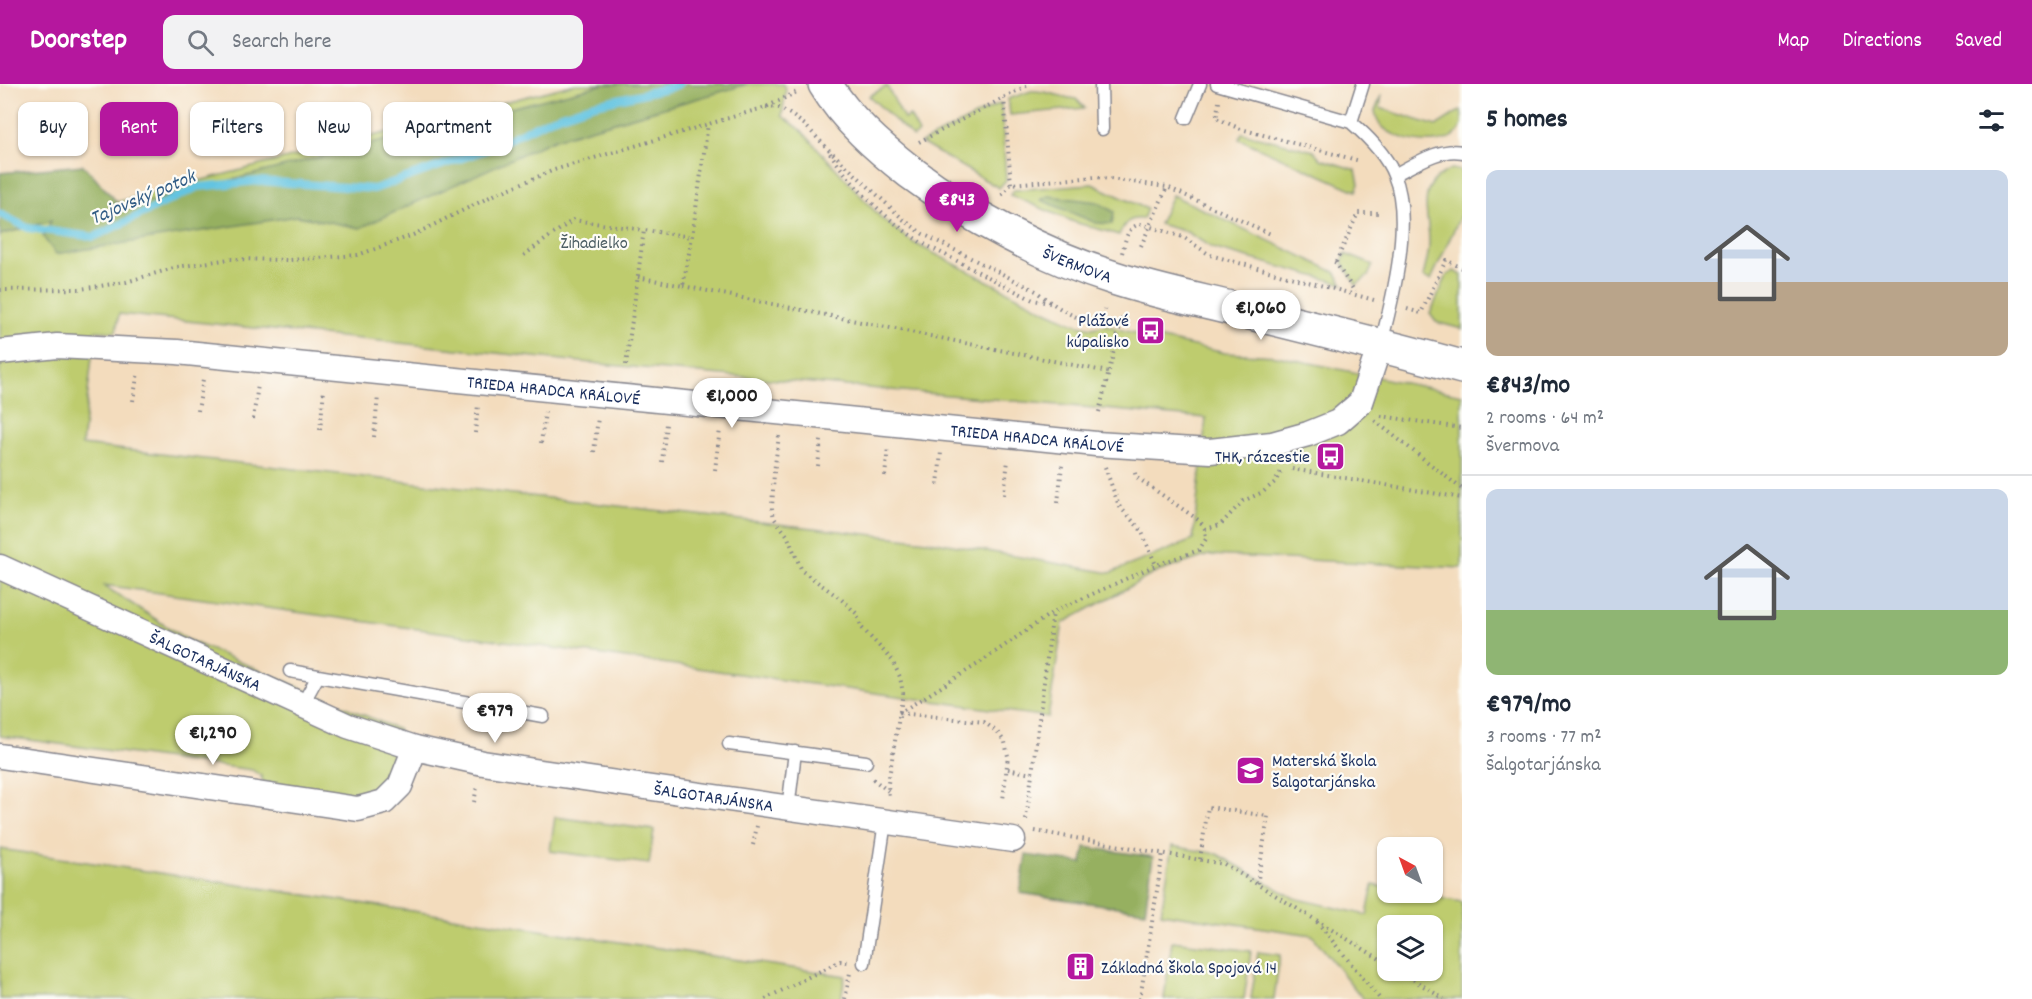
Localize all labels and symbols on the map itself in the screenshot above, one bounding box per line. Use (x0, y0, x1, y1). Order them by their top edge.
water label: Tajovský potok (86, 163, 202, 233)
pin: €843 (921, 182, 993, 233)
park label: Žihadielko (560, 232, 628, 257)
street label: ŠVERMOVA (1038, 242, 1115, 292)
pin: €1,060 (1212, 290, 1310, 341)
place label: Plážové kúpalisko (1067, 310, 1129, 356)
bus stop icon: Plážové kúpalisko (1134, 314, 1166, 346)
street label: TRIEDA HRADCA KRÁLOVÉ (466, 371, 641, 413)
pin: €1,000 (683, 378, 781, 429)
street label: TRIEDA HRADCA KRÁLOVÉ (949, 420, 1125, 461)
bus stop icon: THK, rázcestie (1315, 440, 1347, 472)
place label: THK, rázcestie (1215, 446, 1310, 471)
street label: ŠALGOTARJÁNSKA (144, 627, 265, 700)
pin: €979 (459, 693, 531, 744)
pin: €1,290 (164, 715, 262, 766)
place label: Materská škola Šalgotarjánska (1272, 750, 1377, 796)
school or university icon: Materská škola Šalgotarjánska (1235, 754, 1267, 786)
street label: ŠALGOTARJÁNSKA (652, 778, 775, 820)
north arrow (1377, 837, 1443, 903)
building icon: Základná škola Spojová 14 (1064, 951, 1096, 983)
place label: Základná škola Spojová 14 (1101, 957, 1277, 982)

